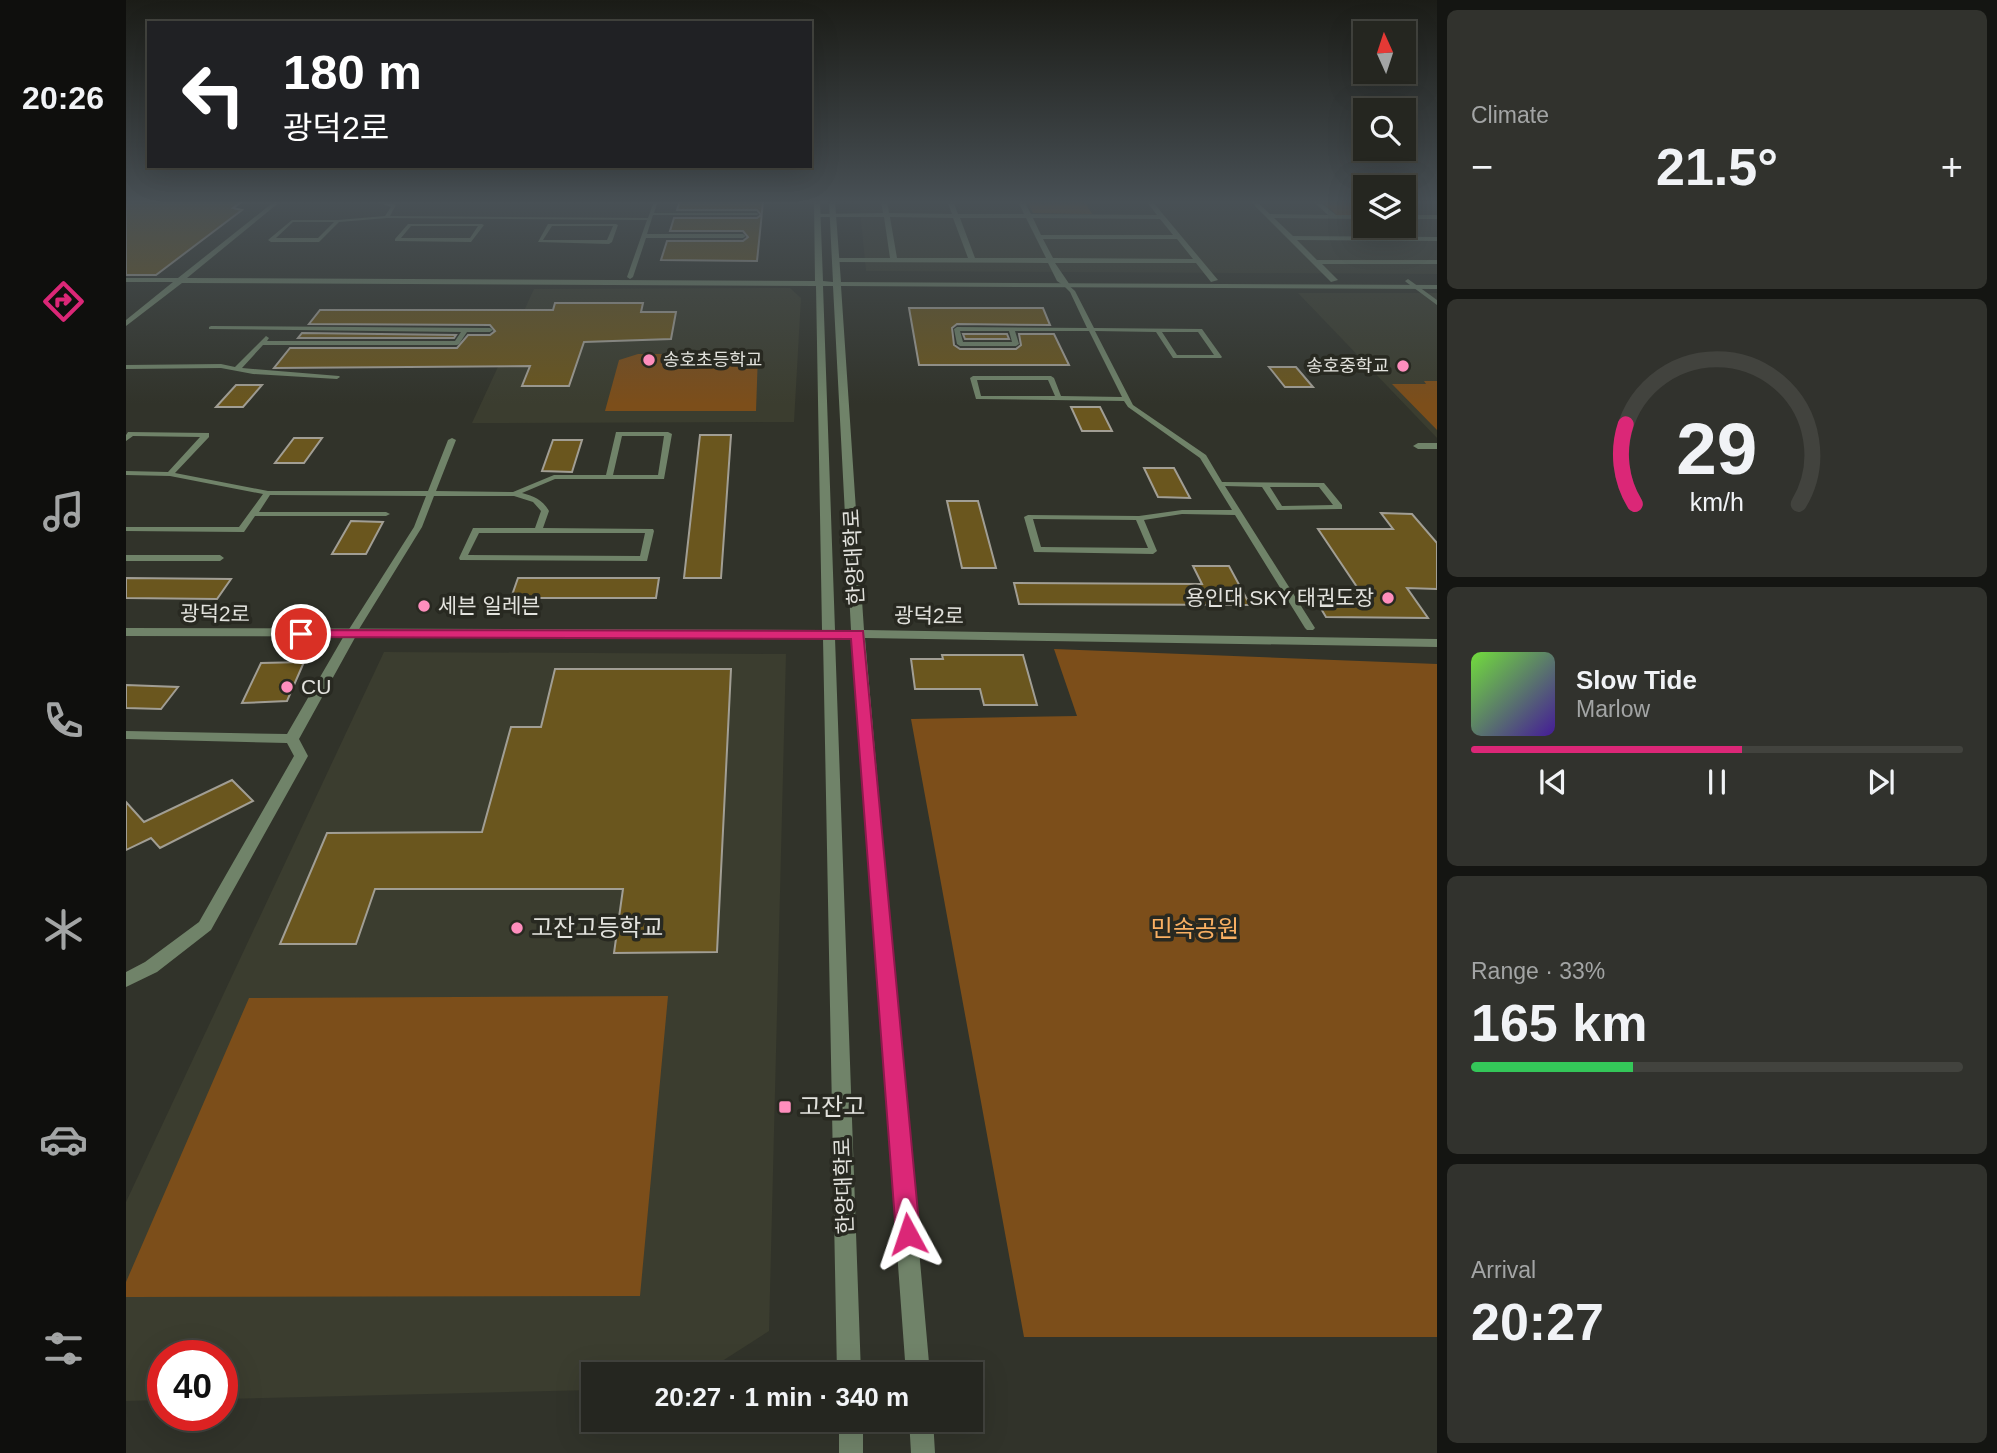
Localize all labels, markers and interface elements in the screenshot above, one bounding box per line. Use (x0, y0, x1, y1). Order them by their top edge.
north arrow (1353, 21, 1416, 84)
map controls (1353, 21, 1416, 238)
text: 180 m (283, 45, 422, 99)
icon: left (168, 49, 259, 140)
text: 20:26 (22, 80, 104, 116)
button: search (1353, 98, 1416, 161)
text: Climate (1471, 102, 1549, 128)
text: 광덕2로 (283, 110, 389, 146)
text: 21.5° (1656, 138, 1778, 196)
text: − (1471, 146, 1493, 188)
text: + (1941, 146, 1963, 188)
button: layers (1353, 175, 1416, 238)
icon: directions (39, 277, 88, 326)
place label: 송호초등학교 (663, 350, 762, 370)
marker: 송호초등학교 (641, 352, 657, 368)
place label: 송호중학교 (1306, 356, 1389, 376)
marker: 송호중학교 (1395, 358, 1411, 374)
text: 29 (1677, 408, 1757, 489)
icon: music (39, 487, 88, 536)
text: km/h (1690, 488, 1744, 516)
street label: 한양대학로 (839, 508, 868, 606)
place label: 용인대 SKY 태권도장 (1185, 586, 1374, 609)
marker: 용인대 SKY 태권도장 (1380, 590, 1396, 606)
place label: 세븐 일레븐 (438, 594, 540, 617)
marker: 세븐 일레븐 (416, 598, 432, 614)
street label: 광덕2로 (180, 601, 250, 626)
street label: 광덕2로 (894, 603, 964, 628)
pin (271, 604, 331, 664)
icon: arrive (282, 615, 320, 653)
text: Slow Tide (1576, 665, 1697, 695)
place label: CU (301, 675, 331, 698)
marker: CU (279, 679, 295, 695)
icon: phone (39, 696, 88, 745)
text: Marlow (1576, 696, 1650, 722)
icon: previous (1534, 763, 1572, 801)
icon: pause (1698, 763, 1736, 801)
icon: next (1862, 763, 1900, 801)
icon: climate (39, 905, 88, 954)
place label: 고잔고등학교 (531, 914, 663, 941)
park label: 민속공원 (1151, 915, 1239, 942)
marker: 고잔고등학교 (509, 920, 525, 936)
text: Range · 33% (1471, 958, 1605, 984)
text: 165 km (1471, 994, 1647, 1052)
place label: 고잔고 (799, 1093, 865, 1120)
marker: 고잔고 (777, 1099, 793, 1115)
icon: car (39, 1115, 88, 1164)
street label: 한양대학로 (830, 1137, 857, 1235)
position arrow (871, 1197, 945, 1271)
text: Arrival (1471, 1257, 1536, 1283)
text: 20:27 (1471, 1293, 1604, 1351)
icon: filters (39, 1324, 88, 1373)
speed limit sign: 40 (147, 1340, 238, 1431)
text: 20:27 · 1 min · 340 m (655, 1382, 909, 1412)

